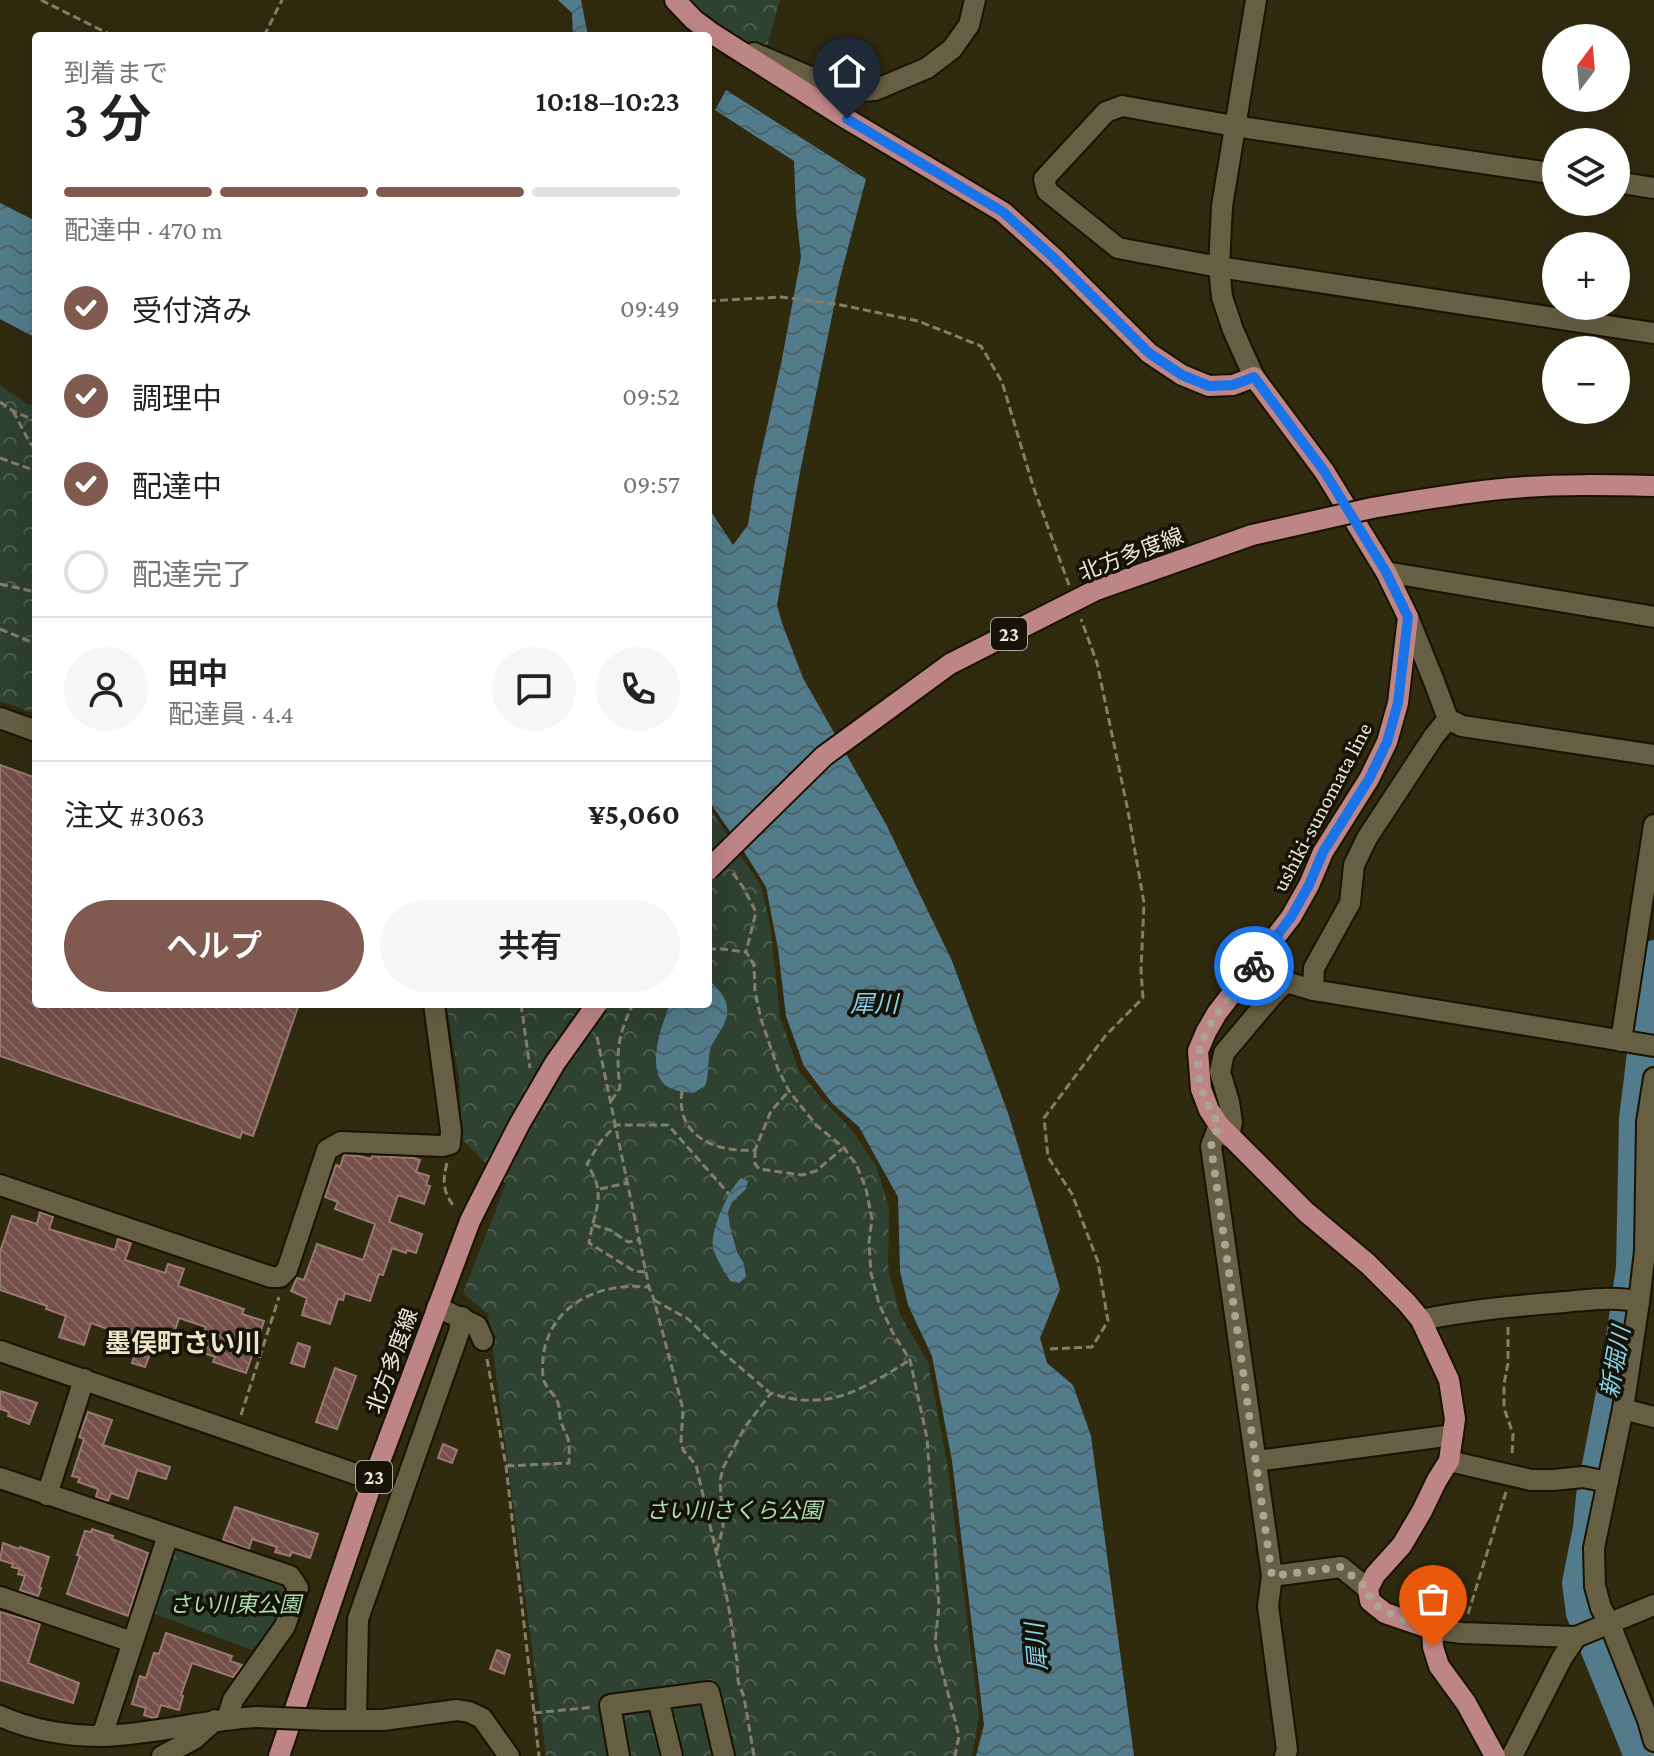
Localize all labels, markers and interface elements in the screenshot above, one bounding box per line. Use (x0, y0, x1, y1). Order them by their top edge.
north arrow (1542, 24, 1630, 112)
map controls (1542, 24, 1630, 424)
pin (813, 37, 881, 119)
icon: home (825, 49, 869, 93)
text: 到着まで (64, 59, 168, 88)
text: 10:18–10:23 (536, 84, 680, 117)
text: 3 分 (64, 90, 151, 148)
button: layers (1542, 128, 1630, 216)
text: 配達中 · 470 m (64, 216, 223, 245)
button: + (1542, 232, 1630, 320)
icon: check (64, 286, 108, 330)
text: 受付済み (132, 294, 252, 327)
text: 09:49 (620, 294, 680, 323)
button: − (1542, 336, 1630, 424)
icon: check (64, 374, 108, 418)
text: 調理中 (132, 382, 222, 415)
text: 09:52 (622, 382, 680, 411)
icon: check (64, 462, 108, 506)
text: 配達中 (132, 470, 222, 503)
text: 09:57 (623, 470, 680, 499)
street label: 北方多度線 (1075, 523, 1187, 585)
text: 配達完了 (132, 558, 252, 591)
road number: 23 (991, 618, 1027, 650)
button: person (64, 647, 148, 731)
button: chat (492, 647, 576, 731)
button: phone (596, 647, 680, 731)
text: 田中 (168, 657, 228, 690)
text: 配達員 · 4.4 (168, 700, 294, 729)
street label: ushiki-sunomata line (1267, 718, 1377, 896)
text: ¥5,060 (588, 797, 680, 830)
text: 注文 #3063 (64, 799, 205, 832)
button: ヘルプ (64, 900, 364, 992)
button: 共有 (380, 900, 680, 992)
courier (1214, 926, 1294, 1006)
icon: bike (1232, 944, 1276, 988)
water label: 犀川 (850, 990, 901, 1017)
street label: 北方多度線 (361, 1305, 423, 1417)
water label: 新堀川 (1595, 1321, 1635, 1400)
district label: 墨俣町さい川 (105, 1329, 261, 1358)
road number: 23 (356, 1461, 392, 1493)
park label: さい川さくら公園 (646, 1498, 825, 1523)
pin (1399, 1565, 1467, 1647)
icon: bag (1411, 1577, 1455, 1621)
park label: さい川東公園 (169, 1592, 304, 1617)
water label: 犀川 (1020, 1619, 1052, 1672)

